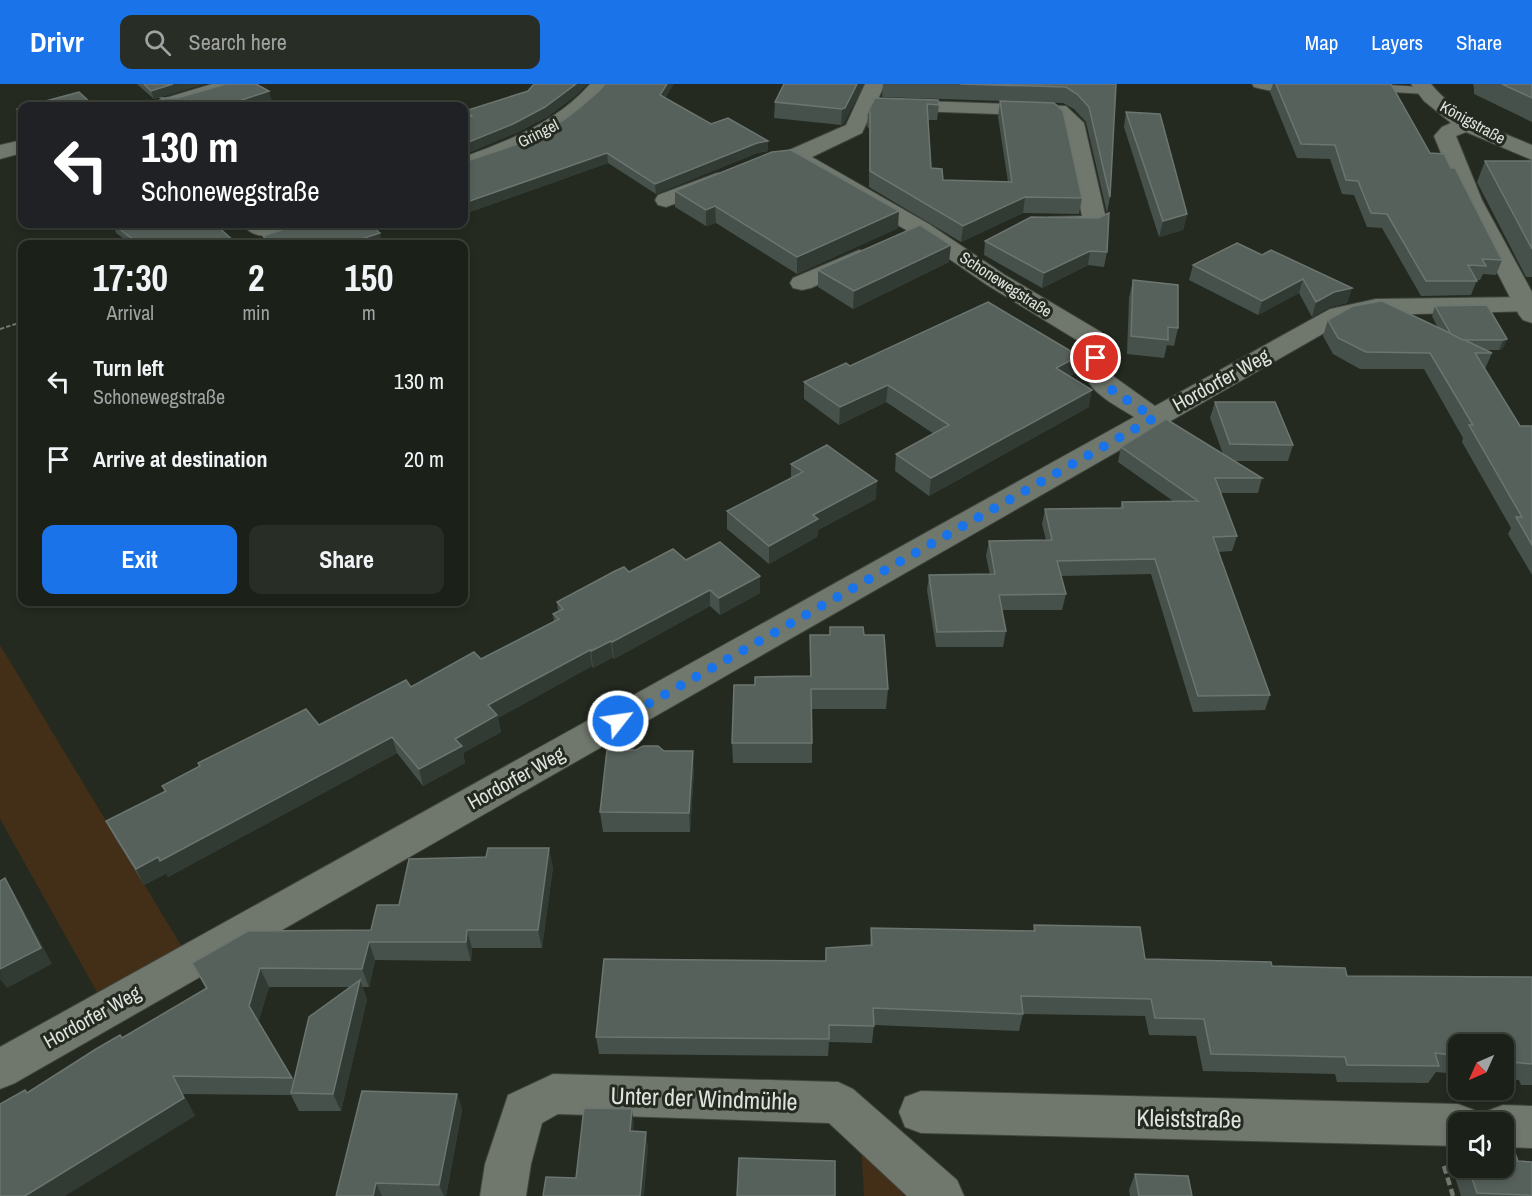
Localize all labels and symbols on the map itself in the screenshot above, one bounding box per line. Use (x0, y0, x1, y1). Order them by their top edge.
street label: Königstraße (1436, 95, 1510, 149)
street label: Gringel (514, 113, 562, 153)
street label: Schonewegstraße (956, 246, 1056, 322)
pin (1070, 332, 1121, 383)
street label: Hordorfer Weg (1167, 342, 1274, 417)
position arrow (586, 689, 650, 753)
street label: Hordorfer Weg (462, 740, 569, 815)
street label: Hordorfer Weg (38, 979, 145, 1054)
north arrow (1448, 1034, 1514, 1100)
street label: Unter der Windmühle (610, 1079, 798, 1117)
street label: Kleiststraße (1136, 1101, 1242, 1135)

